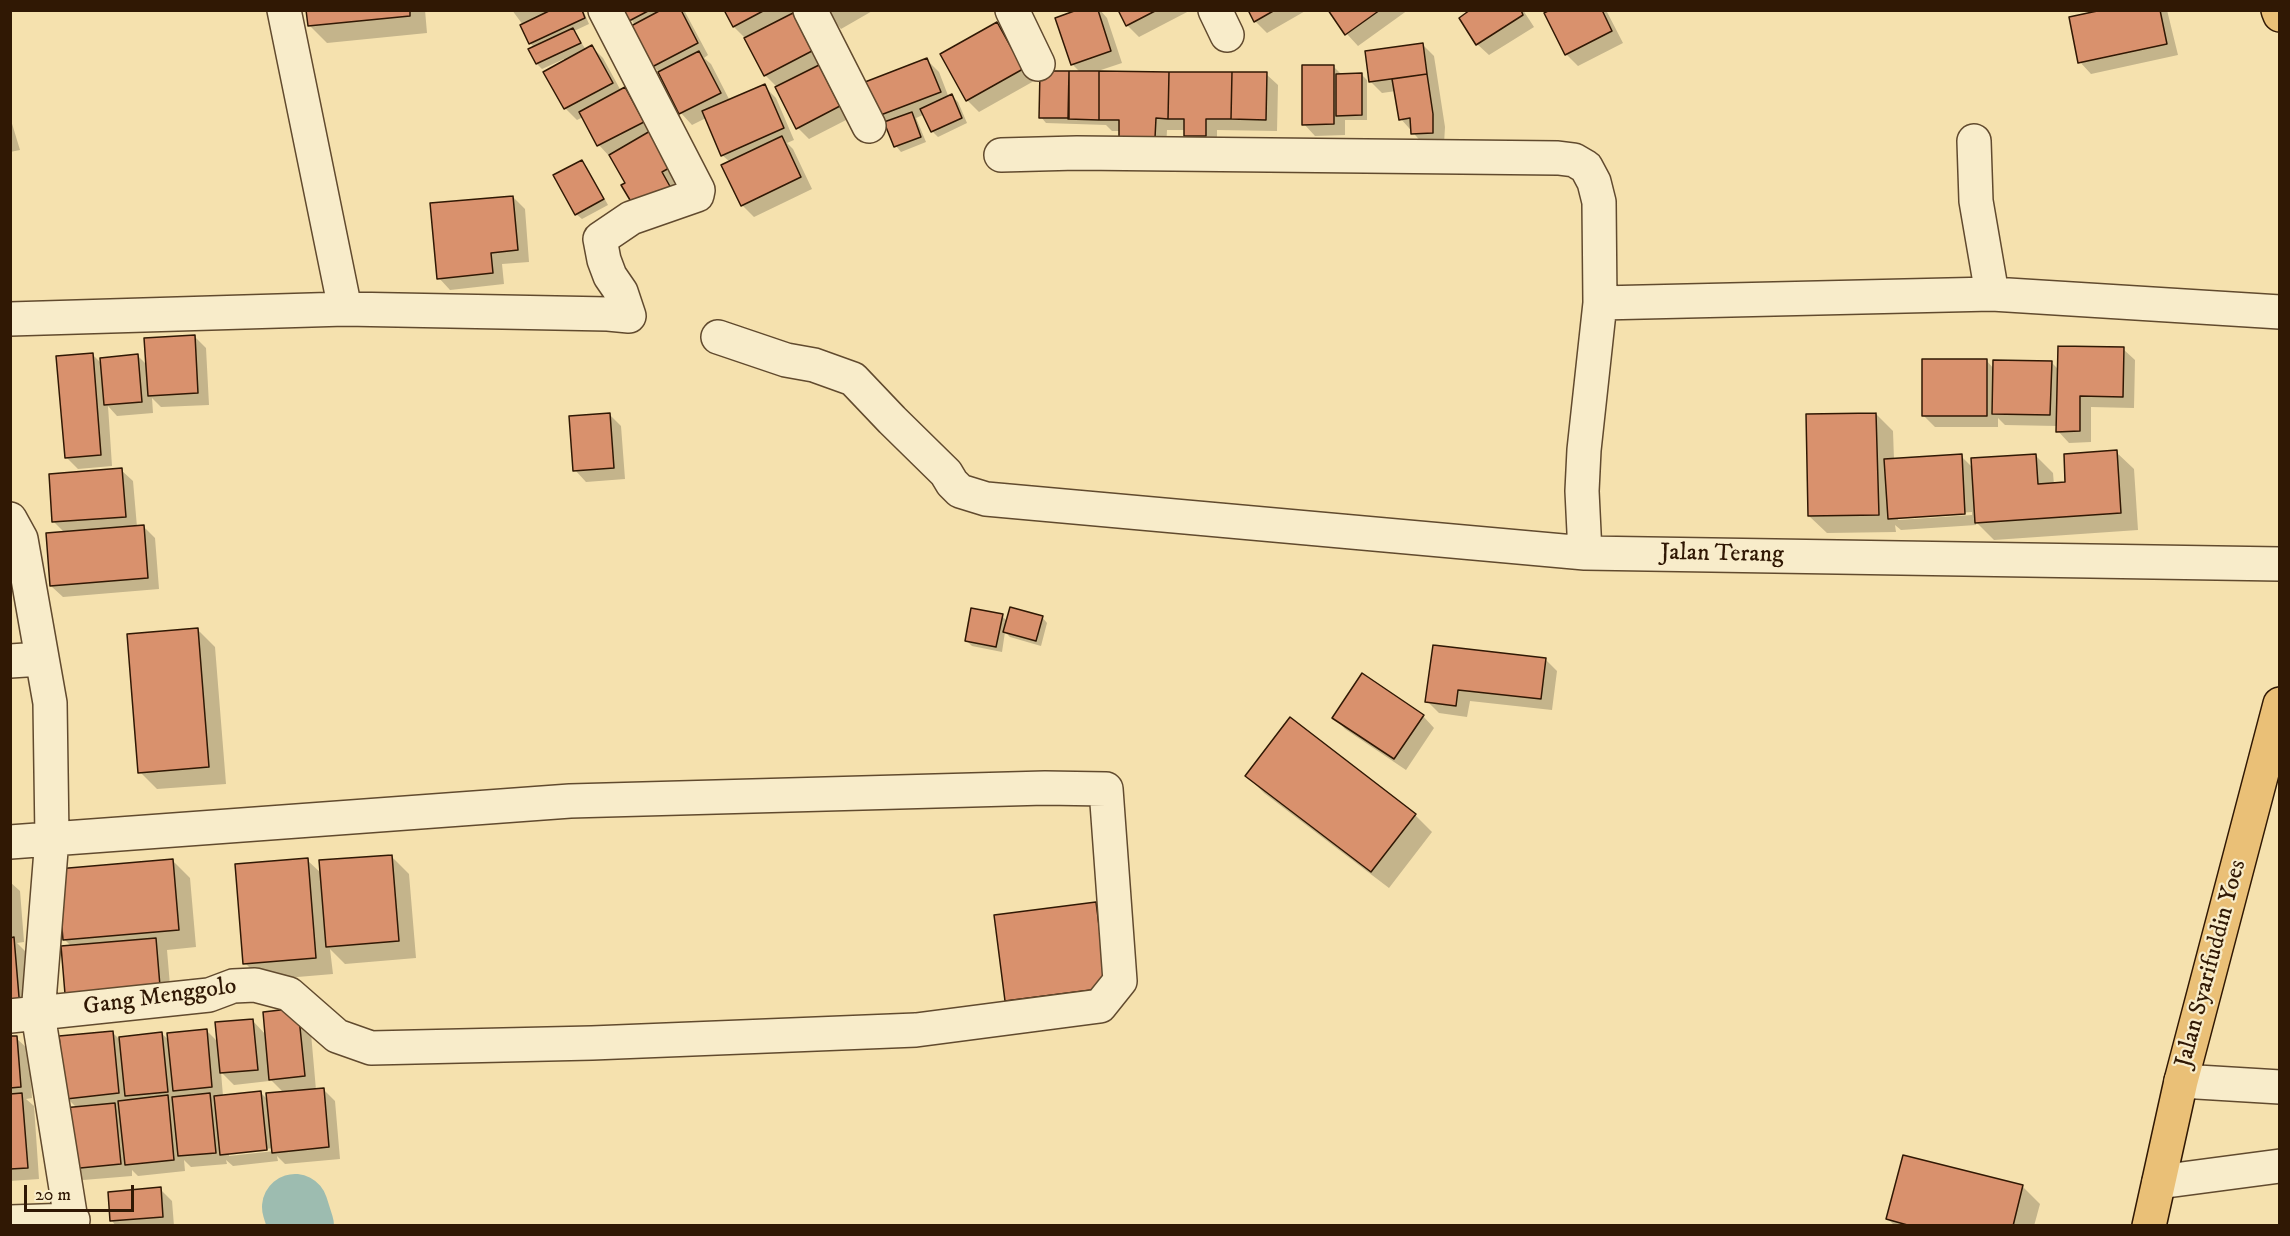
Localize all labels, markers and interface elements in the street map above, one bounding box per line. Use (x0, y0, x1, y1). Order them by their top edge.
street label: Jalan Terang (1660, 540, 1784, 570)
street label: Jalan Syarifuddin Yoes (2170, 857, 2254, 1071)
street label: Gang Menggolo (82, 973, 238, 1023)
scale bar (27, 1173, 136, 1211)
text: 20 m (35, 1184, 71, 1206)

